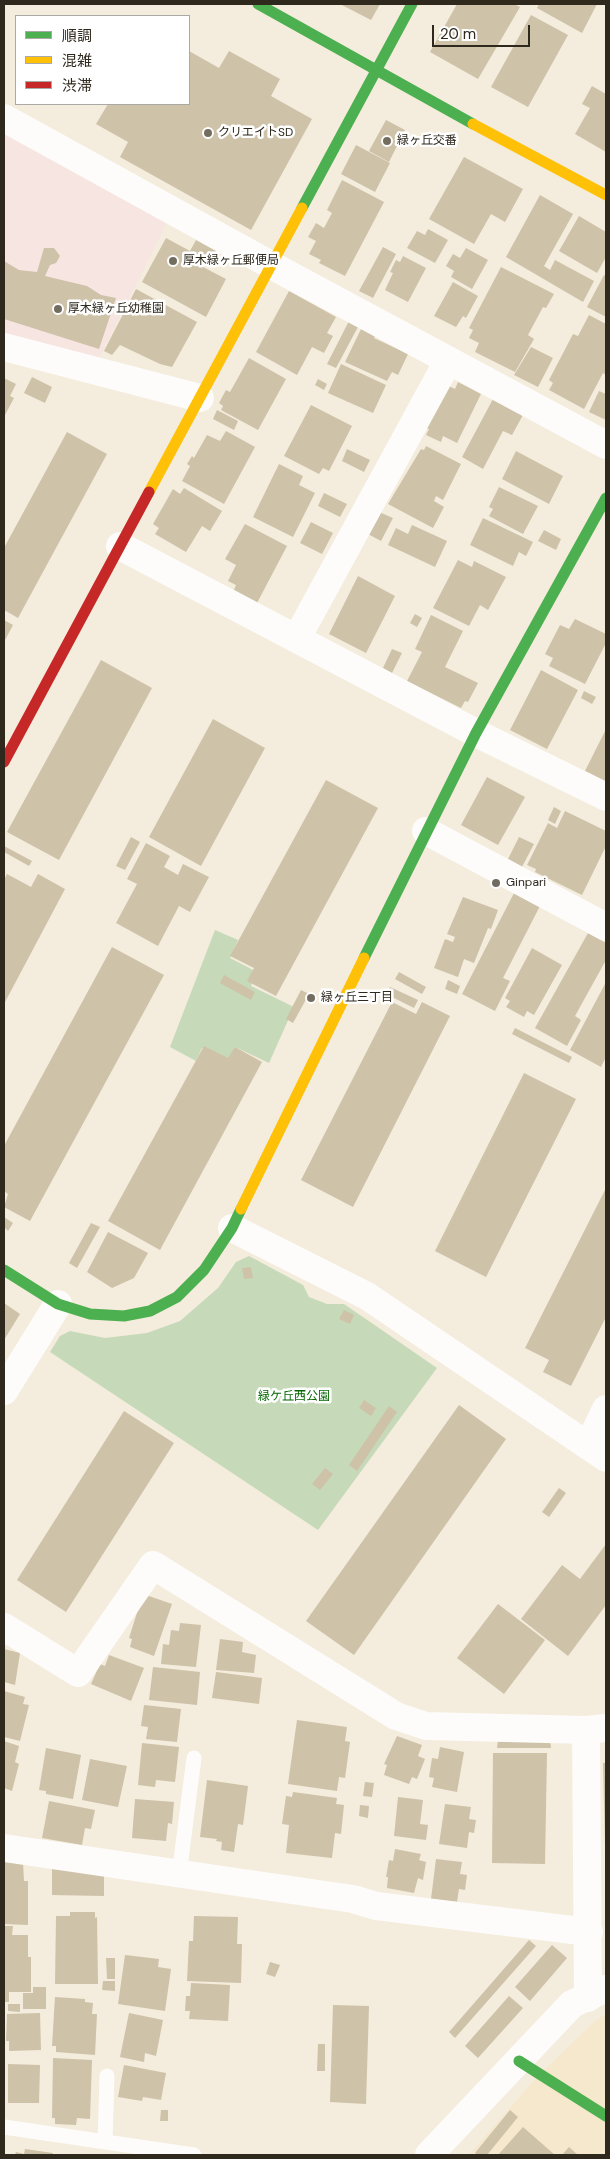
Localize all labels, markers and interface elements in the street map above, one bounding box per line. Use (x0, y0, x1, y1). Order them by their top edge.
legend (15, 15, 190, 105)
scale bar (435, 15, 532, 47)
text: 20 m (440, 24, 476, 44)
text: 順調 (62, 26, 92, 46)
text: 混雑 (62, 51, 92, 71)
text: 渋滞 (62, 76, 92, 96)
place label: クリエイトSD (218, 126, 293, 140)
marker: クリエイトSD (202, 127, 214, 139)
place label: 緑ヶ丘交番 (397, 134, 457, 148)
marker: 緑ヶ丘交番 (381, 135, 393, 147)
place label: 厚木緑ヶ丘郵便局 (183, 254, 279, 268)
marker: 厚木緑ヶ丘郵便局 (167, 255, 179, 267)
place label: 厚木緑ヶ丘幼稚園 (68, 302, 164, 316)
marker: 厚木緑ヶ丘幼稚園 (52, 303, 64, 315)
place label: Ginpari (506, 876, 546, 890)
marker: Ginpari (490, 877, 502, 889)
place label: 緑ヶ丘三丁目 (321, 991, 393, 1005)
marker: 緑ヶ丘三丁目 (305, 992, 317, 1004)
park label: 緑ケ丘西公園 (258, 1390, 330, 1404)

